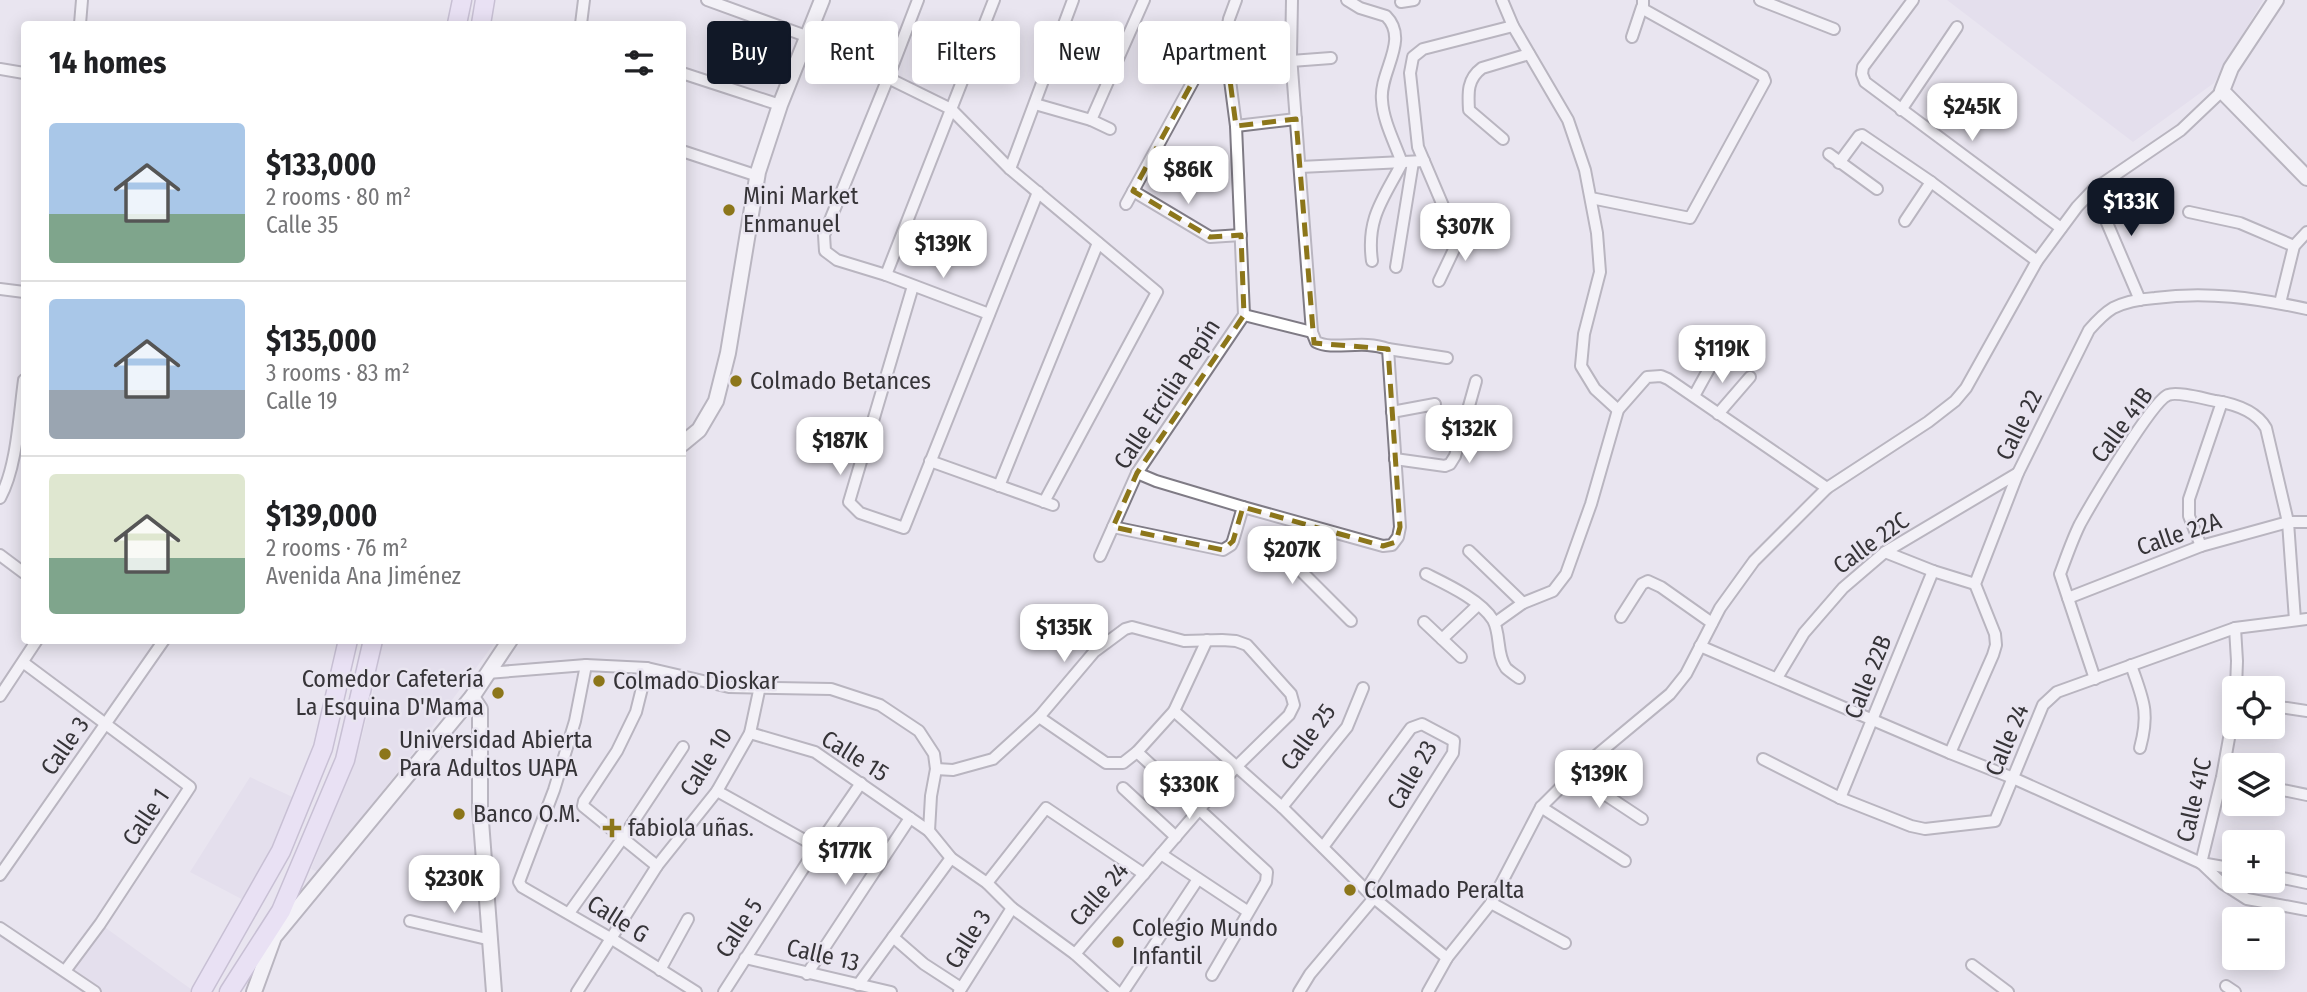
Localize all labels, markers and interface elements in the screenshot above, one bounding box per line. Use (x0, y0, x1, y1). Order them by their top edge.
chip: Buy (707, 21, 791, 84)
chip: Rent (805, 21, 898, 84)
chip: Filters (912, 21, 1020, 84)
chip: New (1034, 21, 1124, 84)
chip: Apartment (1138, 21, 1290, 84)
icon: filters (620, 44, 658, 82)
text: 14 homes (49, 45, 166, 81)
pin: $245K (1923, 83, 2021, 143)
text: $245K (1943, 92, 2001, 120)
pin: $86K (1147, 146, 1229, 206)
text: $133,000 (266, 147, 376, 183)
icon: home (105, 151, 189, 235)
text: $86K (1164, 155, 1213, 183)
pin: $133K (2082, 178, 2180, 238)
place label: Mini Market Enmanuel (743, 182, 858, 238)
text: 2 rooms · 80 m² (266, 183, 411, 211)
text: $133K (2103, 187, 2159, 215)
marker: Mini Market Enmanuel (721, 202, 737, 218)
pin: $307K (1416, 204, 1514, 263)
text: Calle 35 (266, 211, 338, 239)
text: $307K (1436, 212, 1494, 240)
pin: $139K (894, 220, 992, 280)
text: $139K (915, 229, 971, 257)
street label: Calle Ercilia Pepín (1108, 314, 1226, 474)
text: $135,000 (266, 323, 377, 359)
pin: $119K (1673, 326, 1771, 385)
icon: home (105, 327, 189, 411)
text: $119K (1695, 334, 1749, 362)
text: 3 rooms · 83 m² (266, 359, 410, 387)
place label: Colmado Betances (750, 367, 931, 395)
marker: Colmado Betances (728, 373, 744, 389)
street label: Calle 41B (2085, 382, 2159, 468)
street label: Calle 22 (1990, 385, 2048, 465)
text: Calle 19 (266, 387, 337, 415)
pin: $132K (1420, 406, 1518, 465)
text: $132K (1441, 414, 1497, 442)
pin: $187K (791, 418, 889, 477)
text: $187K (812, 426, 868, 454)
text: $139,000 (266, 498, 377, 534)
icon: home (105, 502, 189, 586)
street label: Calle 22C (1828, 506, 1914, 580)
street label: Calle 22A (2133, 506, 2225, 561)
pin: $207K (1243, 526, 1341, 586)
text: 2 rooms · 76 m² (266, 534, 408, 562)
text: $207K (1263, 535, 1321, 563)
text: Avenida Ana Jiménez (266, 562, 461, 590)
pin: $135K (1015, 604, 1113, 664)
text: $135K (1036, 613, 1092, 641)
street label: Calle 22B (1839, 631, 1897, 723)
place label: Comedor Cafetería La Esquina D'Mama (295, 665, 484, 721)
place label: Colmado Dioskar (613, 667, 779, 695)
marker: Colmado Dioskar (591, 673, 607, 689)
map controls (2222, 676, 2285, 970)
button: locate (2222, 676, 2285, 739)
marker: Comedor Cafetería La Esquina D'Mama (490, 685, 506, 701)
street label: Calle 25 (1275, 698, 1341, 776)
street label: Calle 24 (1979, 700, 2035, 780)
street label: Calle 3 (35, 712, 95, 780)
street label: Calle 10 (674, 723, 738, 801)
street label: Calle 15 (816, 725, 894, 787)
place label: Universidad Abierta Para Adultos UAPA (399, 726, 593, 782)
street label: Calle 23 (1381, 736, 1443, 814)
marker: Universidad Abierta Para Adultos UAPA (377, 746, 393, 762)
pin: $139K (1550, 750, 1648, 810)
button: layers (2222, 753, 2285, 816)
street label: Calle 41C (2171, 755, 2217, 845)
text: $139K (1571, 759, 1627, 787)
pin: $330K (1140, 762, 1238, 821)
text: $330K (1159, 770, 1219, 798)
street label: Calle 1 (117, 783, 175, 851)
place label: Banco O.M. (473, 800, 580, 828)
marker: Banco O.M. (451, 806, 467, 822)
place label: fabiola uñas. (628, 814, 754, 842)
marker: fabiola uñas. (602, 818, 622, 838)
pin: $177K (796, 828, 894, 887)
button: + (2222, 830, 2285, 893)
text: $177K (818, 836, 872, 864)
pin: $230K (405, 856, 503, 915)
street label: Calle 24 (1064, 856, 1134, 932)
text: $230K (425, 864, 483, 892)
place label: Colmado Peralta (1364, 876, 1525, 904)
marker: Colmado Peralta (1342, 882, 1358, 898)
street label: Calle G (582, 889, 654, 949)
street label: Calle 5 (710, 893, 768, 963)
street label: Calle 3 (939, 904, 997, 974)
button: − (2222, 907, 2285, 970)
place label: Colegio Mundo Infantil (1132, 914, 1278, 970)
street label: Calle 13 (784, 933, 862, 977)
marker: Colegio Mundo Infantil (1110, 934, 1126, 950)

